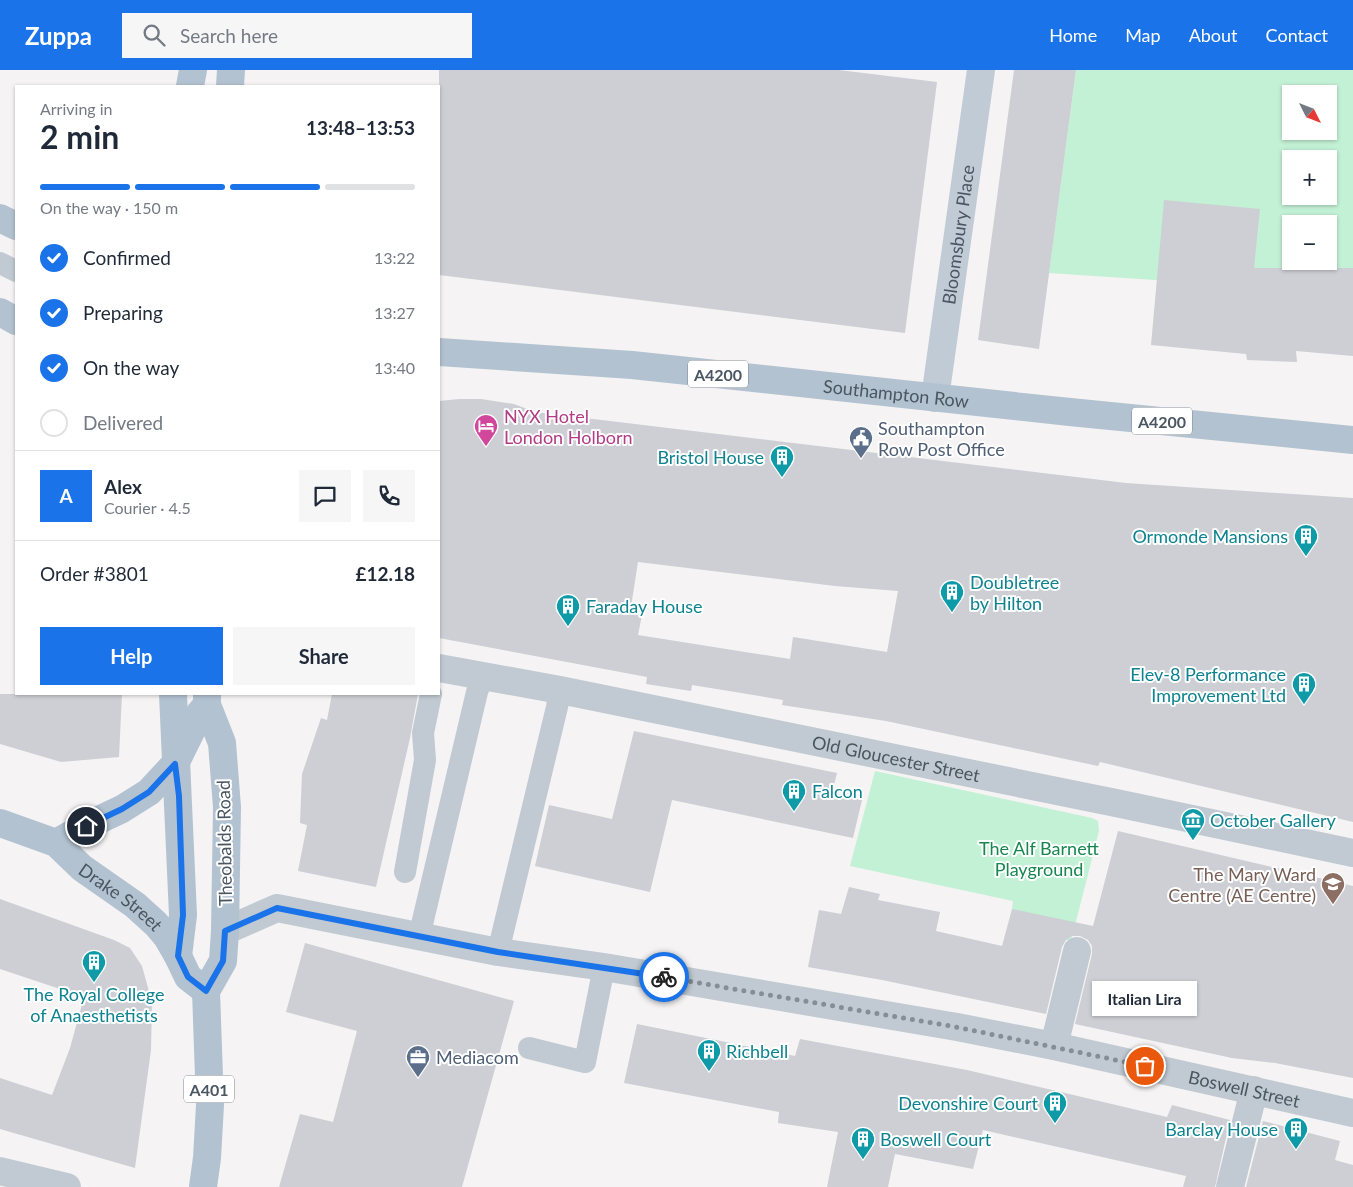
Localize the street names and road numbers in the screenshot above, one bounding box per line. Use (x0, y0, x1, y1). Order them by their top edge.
street label: Bloomsbury Place (937, 163, 979, 306)
road number: A4200 (688, 360, 748, 388)
street label: Southampton Row (822, 375, 970, 412)
road number: A4200 (1132, 408, 1192, 434)
street label: Old Gloucester Street (810, 731, 983, 786)
street label: Theobalds Road (212, 780, 236, 906)
street label: Drake Street (75, 858, 168, 935)
street label: Boswell Street (1186, 1065, 1302, 1112)
road number: A401 (184, 1076, 234, 1102)

